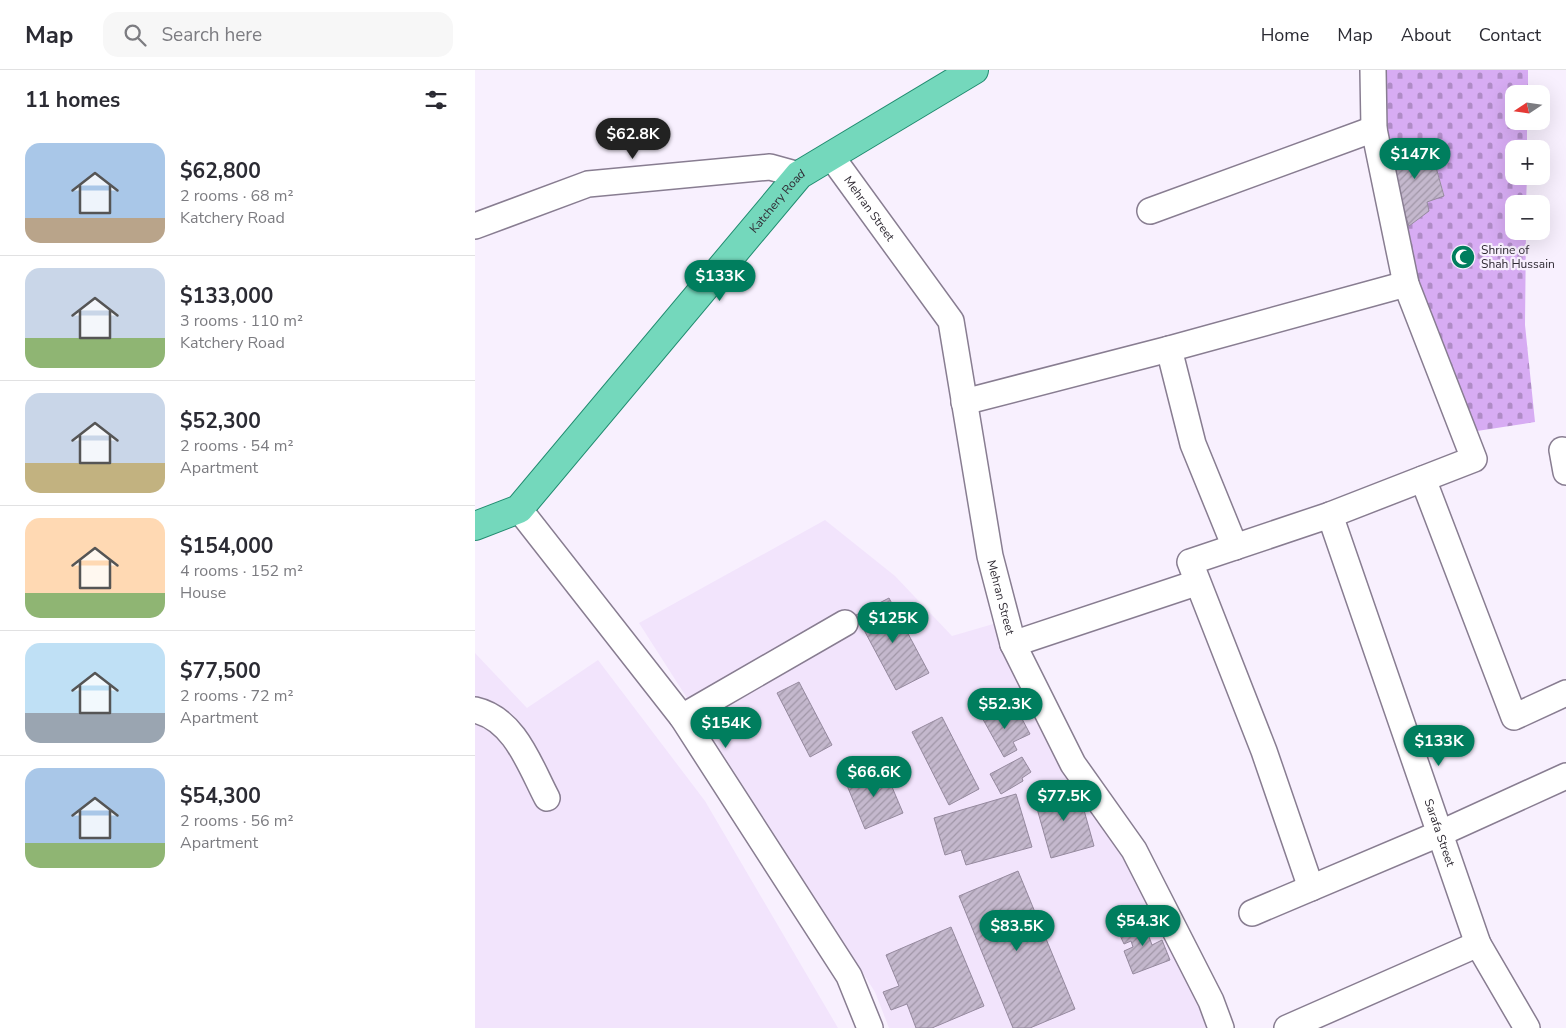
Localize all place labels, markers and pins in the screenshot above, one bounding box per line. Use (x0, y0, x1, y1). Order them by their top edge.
pin: $62.8K (592, 118, 674, 160)
pin: $147K (1380, 138, 1450, 180)
place label: Shrine of Shah Hussain (1481, 242, 1555, 272)
mosque icon: Shrine of Shah Hussain (1450, 244, 1476, 270)
pin: $133K (685, 260, 755, 302)
pin: $125K (858, 602, 928, 644)
pin: $52.3K (964, 688, 1046, 730)
pin: $154K (691, 706, 761, 749)
pin: $133K (1404, 724, 1474, 767)
pin: $66.6K (833, 756, 915, 798)
pin: $77.5K (1023, 780, 1105, 822)
pin: $54.3K (1102, 904, 1184, 947)
pin: $83.5K (976, 910, 1058, 952)

